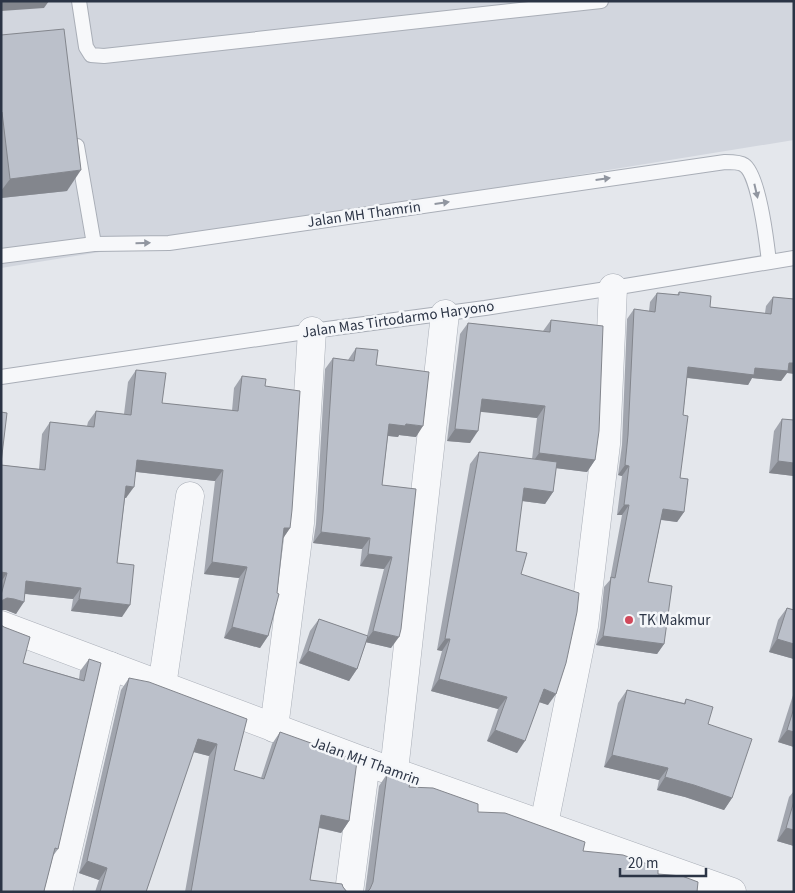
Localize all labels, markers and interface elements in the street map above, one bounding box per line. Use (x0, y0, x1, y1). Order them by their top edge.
one-way arrow (595, 175, 611, 183)
one-way arrow (752, 183, 760, 198)
street label: Jalan MH Thamrin (306, 196, 422, 233)
one-way arrow (435, 199, 451, 207)
one-way arrow (135, 239, 151, 247)
street label: Jalan Mas Tirtodarmo Haryono (301, 296, 496, 343)
place label: TK Makmur (639, 610, 711, 631)
marker: TK Makmur (623, 614, 635, 626)
street label: Jalan MH Thamrin (309, 732, 423, 791)
scale bar (620, 846, 706, 878)
text: 20 m (628, 853, 658, 874)

